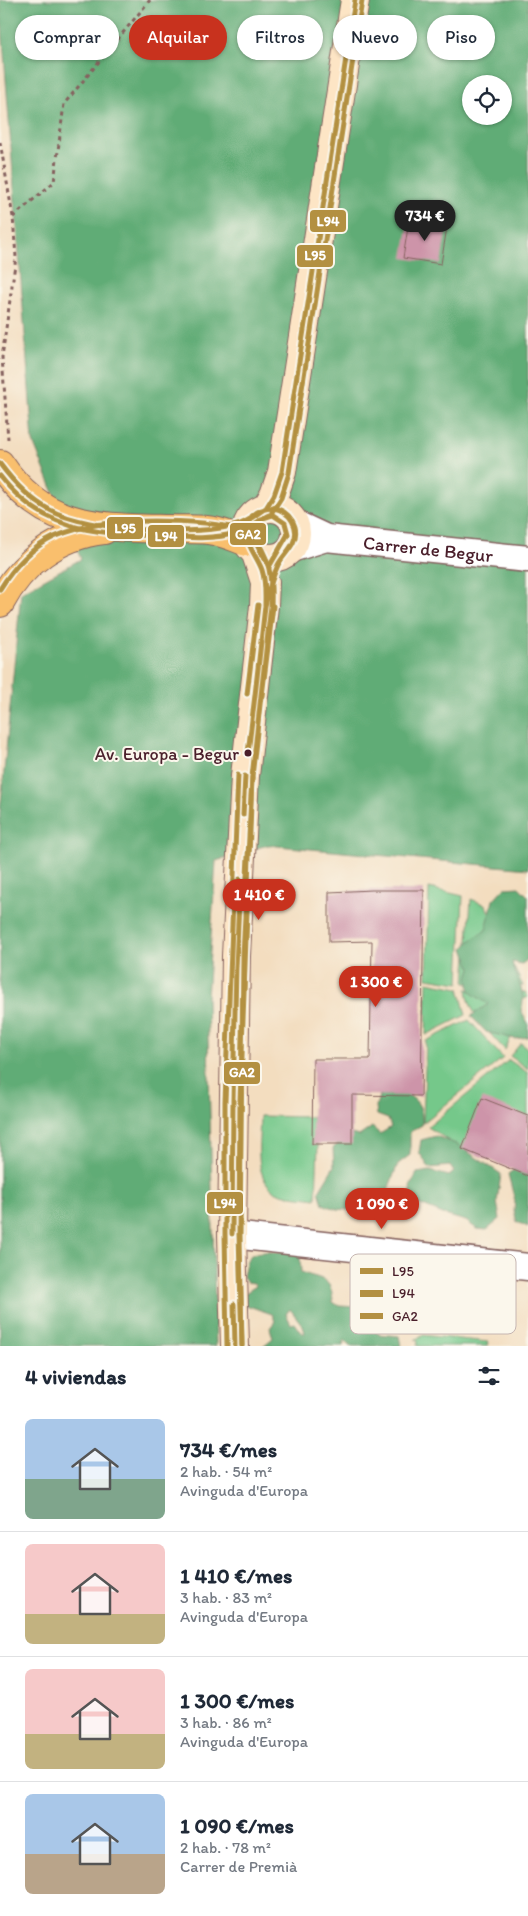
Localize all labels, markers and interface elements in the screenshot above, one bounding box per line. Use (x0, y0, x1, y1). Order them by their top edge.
chip: Comprar (15, 15, 119, 60)
chip: Alquilar (129, 15, 227, 60)
chip: Filtros (237, 15, 323, 60)
chip: Nuevo (333, 15, 417, 60)
chip: Piso (427, 15, 495, 60)
map controls (462, 75, 512, 125)
button: locate (462, 75, 512, 125)
pin: 734 € (390, 200, 460, 242)
text: 734 € (405, 206, 445, 225)
line badge: L94 (309, 209, 347, 233)
text: L94 (317, 213, 340, 230)
line badge: L95 (296, 244, 334, 268)
text: L95 (304, 247, 327, 264)
line badge: L95 (106, 516, 144, 540)
text: L95 (114, 520, 137, 537)
line badge: GA2 (229, 522, 267, 546)
line badge: L94 (147, 524, 185, 548)
text: GA2 (235, 526, 262, 543)
text: L94 (155, 528, 178, 545)
street label: Carrer de Begur (362, 531, 495, 567)
place label: Av. Europa - Begur (95, 743, 239, 765)
marker: Av. Europa - Begur (243, 748, 253, 758)
pin: 1 410 € (213, 878, 305, 921)
text: 1 410 € (234, 885, 284, 904)
pin: 1 300 € (330, 966, 422, 1008)
text: 1 300 € (350, 972, 402, 991)
line badge: GA2 (223, 1061, 261, 1085)
text: GA2 (229, 1064, 256, 1081)
pin: 1 090 € (336, 1188, 428, 1230)
line badge: L94 (206, 1191, 244, 1215)
text: 1 090 € (356, 1194, 408, 1213)
text: L94 (214, 1195, 237, 1212)
legend (350, 1254, 516, 1334)
text: L95 (392, 1263, 414, 1280)
text: L94 (392, 1285, 415, 1302)
text: GA2 (392, 1308, 419, 1325)
icon: filters (475, 1362, 503, 1390)
text: 4 viviendas (25, 1364, 126, 1389)
text: 734 €/mes (180, 1437, 277, 1462)
icon: home (65, 1439, 125, 1499)
text: 2 hab. · 54 m² (180, 1462, 272, 1481)
text: Avinguda d'Europa (180, 1481, 308, 1500)
text: 1 410 €/mes (180, 1563, 292, 1588)
icon: home (65, 1564, 125, 1624)
text: 3 hab. · 83 m² (180, 1588, 272, 1607)
text: Avinguda d'Europa (180, 1607, 308, 1626)
text: 1 300 €/mes (180, 1688, 294, 1713)
icon: home (65, 1689, 125, 1749)
text: 3 hab. · 86 m² (180, 1713, 272, 1732)
text: Avinguda d'Europa (180, 1732, 308, 1751)
text: 1 090 €/mes (180, 1813, 294, 1838)
icon: home (65, 1814, 125, 1874)
text: 2 hab. · 78 m² (180, 1838, 271, 1857)
text: Carrer de Premià (180, 1857, 297, 1876)

